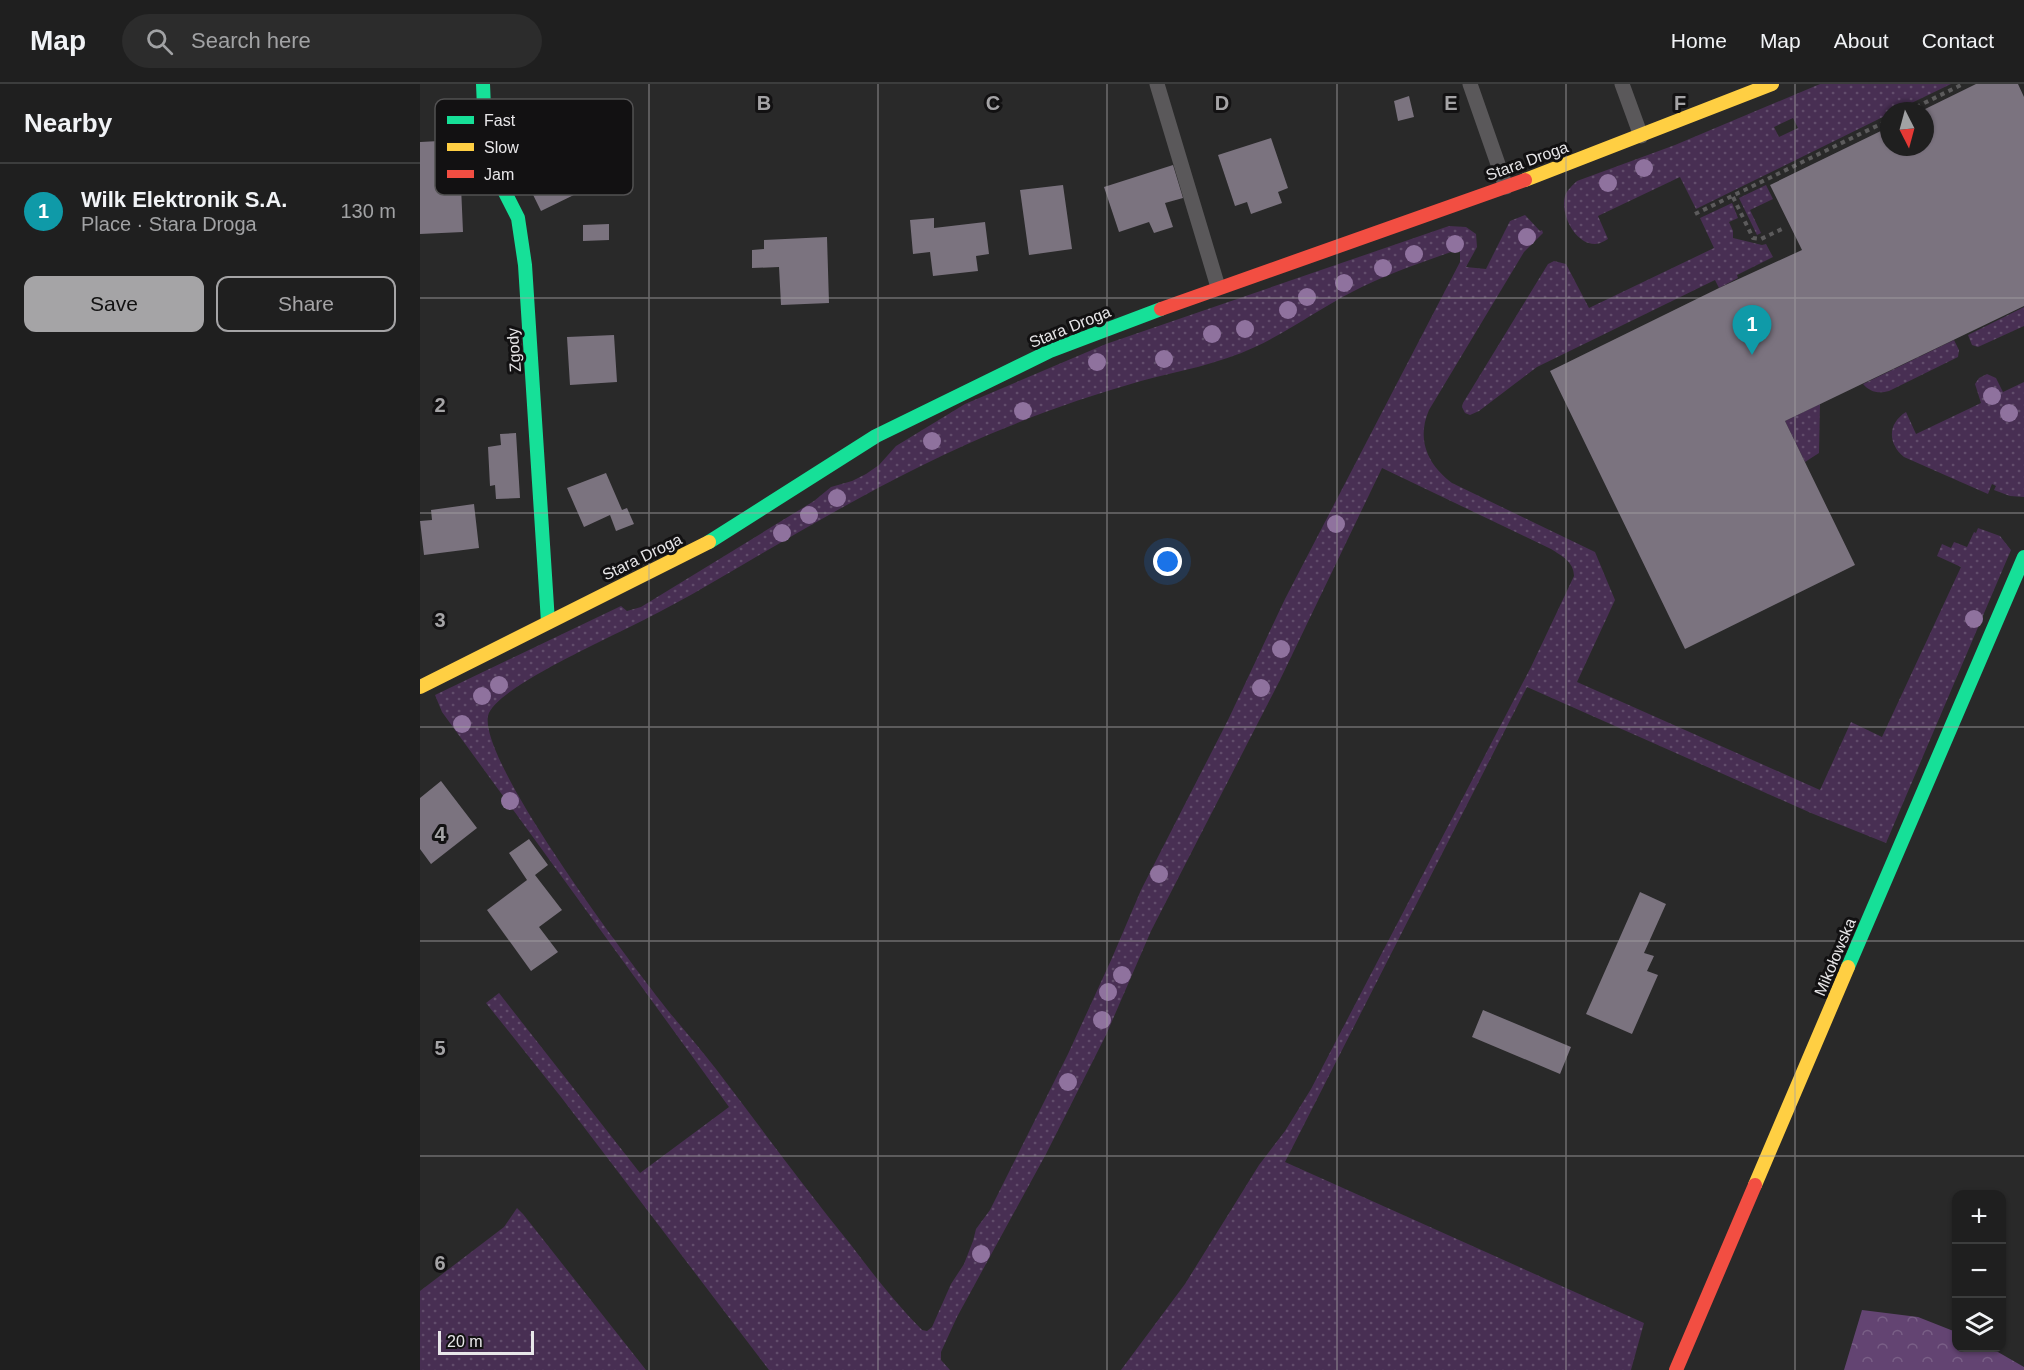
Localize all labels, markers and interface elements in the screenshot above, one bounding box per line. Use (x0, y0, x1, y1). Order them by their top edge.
search box (122, 14, 542, 68)
text: Map (30, 25, 86, 56)
icon: search (143, 25, 176, 58)
text: Search here (191, 28, 311, 53)
text: Home (1671, 29, 1727, 52)
text: Map (1760, 29, 1801, 52)
text: About (1834, 29, 1889, 52)
text: Contact (1922, 29, 1994, 52)
text: B (757, 92, 771, 114)
text: C (986, 92, 1000, 114)
text: D (1215, 92, 1229, 114)
text: E (1444, 92, 1458, 114)
text: F (1674, 92, 1686, 114)
legend (435, 99, 633, 195)
north arrow (1880, 102, 1934, 156)
text: Nearby (24, 108, 112, 138)
text: Fast (484, 112, 516, 129)
street label: Stara Droga (1484, 138, 1571, 184)
text: Slow (484, 139, 519, 156)
text: Jam (484, 166, 514, 183)
text: Wilk Elektronik S.A. (81, 187, 287, 212)
text: 1 (38, 200, 49, 222)
text: 130 m (340, 200, 396, 222)
text: Place · Stara Droga (81, 213, 257, 235)
button: Save (24, 276, 204, 332)
button: Share (216, 276, 396, 332)
street label: Stara Droga (1027, 303, 1113, 351)
pin: 1 (1732, 306, 1772, 355)
street label: Zgody (504, 327, 524, 373)
text: 2 (434, 394, 446, 416)
street label: Stara Droga (600, 530, 685, 584)
your location (1153, 547, 1182, 576)
text: 3 (434, 609, 446, 631)
text: 4 (434, 823, 446, 845)
street label: Mikołowska (1811, 916, 1859, 998)
text: 5 (434, 1037, 446, 1059)
map controls (1952, 1190, 2006, 1352)
button: + (1952, 1190, 2006, 1244)
button: − (1952, 1244, 2006, 1298)
text: 6 (434, 1252, 446, 1274)
button: layers (1952, 1298, 2006, 1352)
scale bar (438, 1328, 534, 1356)
text: 20 m (447, 1333, 483, 1350)

